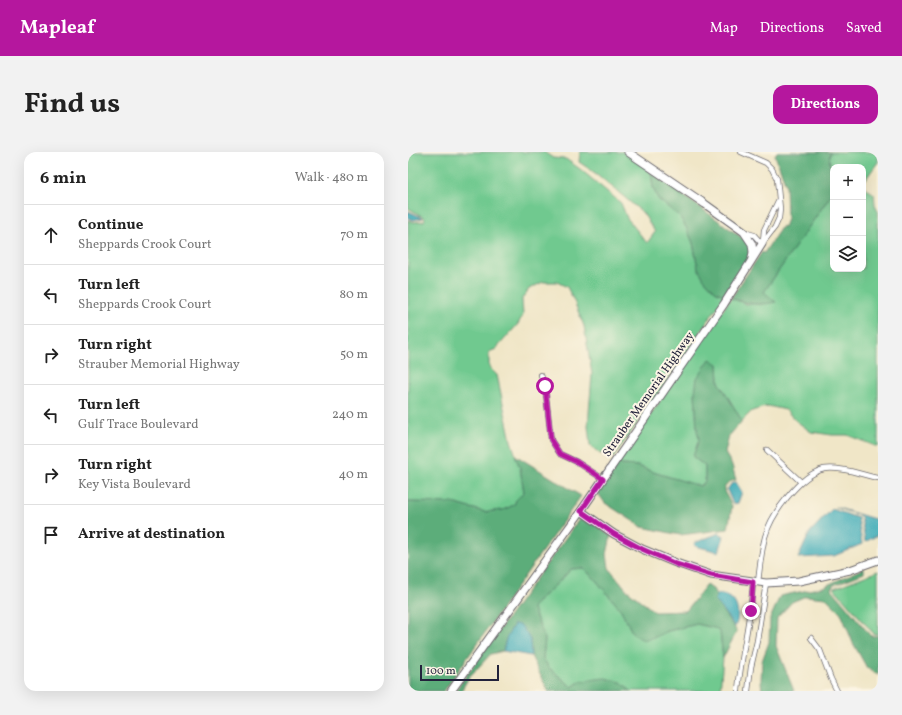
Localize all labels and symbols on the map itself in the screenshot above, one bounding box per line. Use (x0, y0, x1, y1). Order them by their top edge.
street label: Strauber Memorial Highway (599, 328, 698, 460)
route start (536, 377, 554, 395)
route end (742, 602, 760, 620)
scale bar (420, 663, 499, 682)

